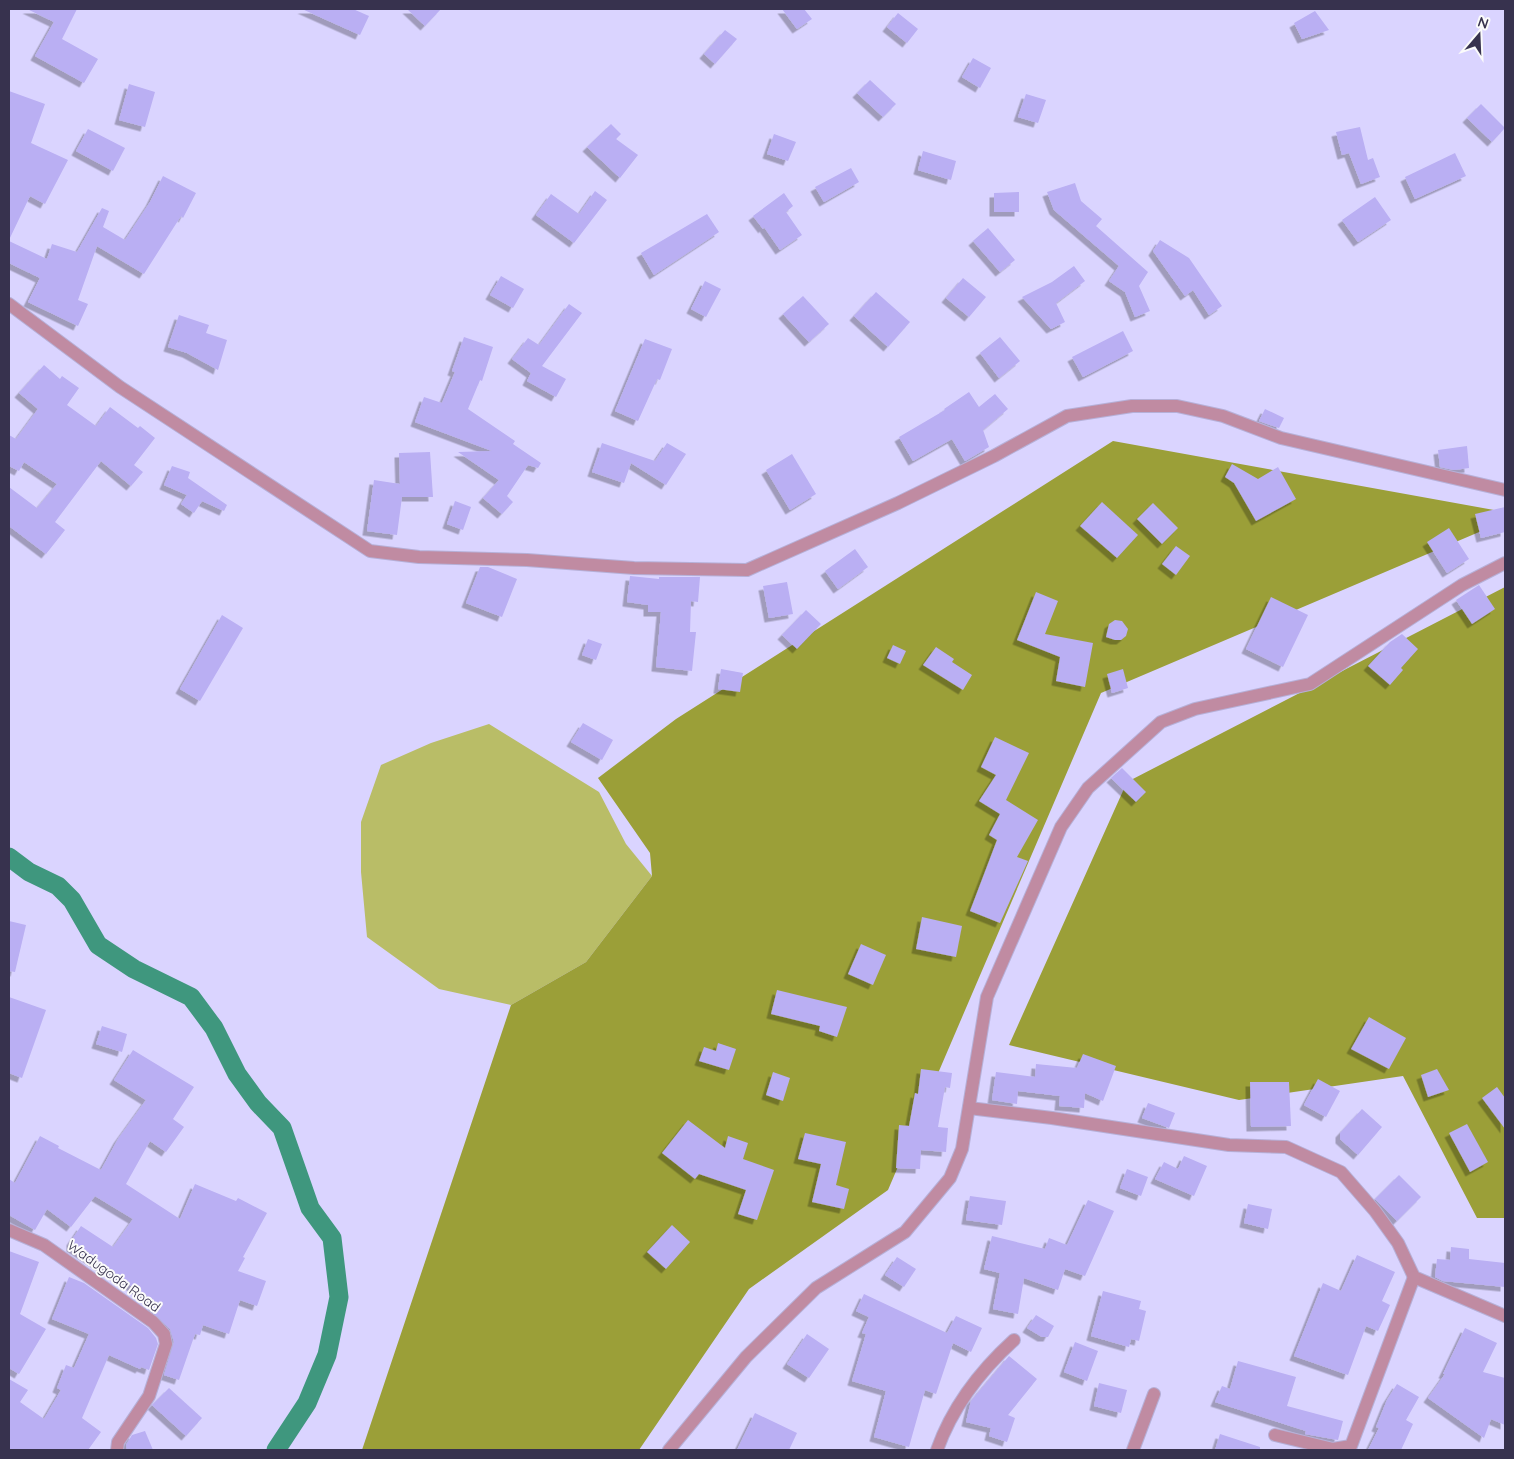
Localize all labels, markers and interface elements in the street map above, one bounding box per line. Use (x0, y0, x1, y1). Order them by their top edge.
north arrow (1454, 10, 1504, 60)
text: N (1475, 13, 1491, 33)
street label: Wadugoda Road (64, 1236, 164, 1316)

